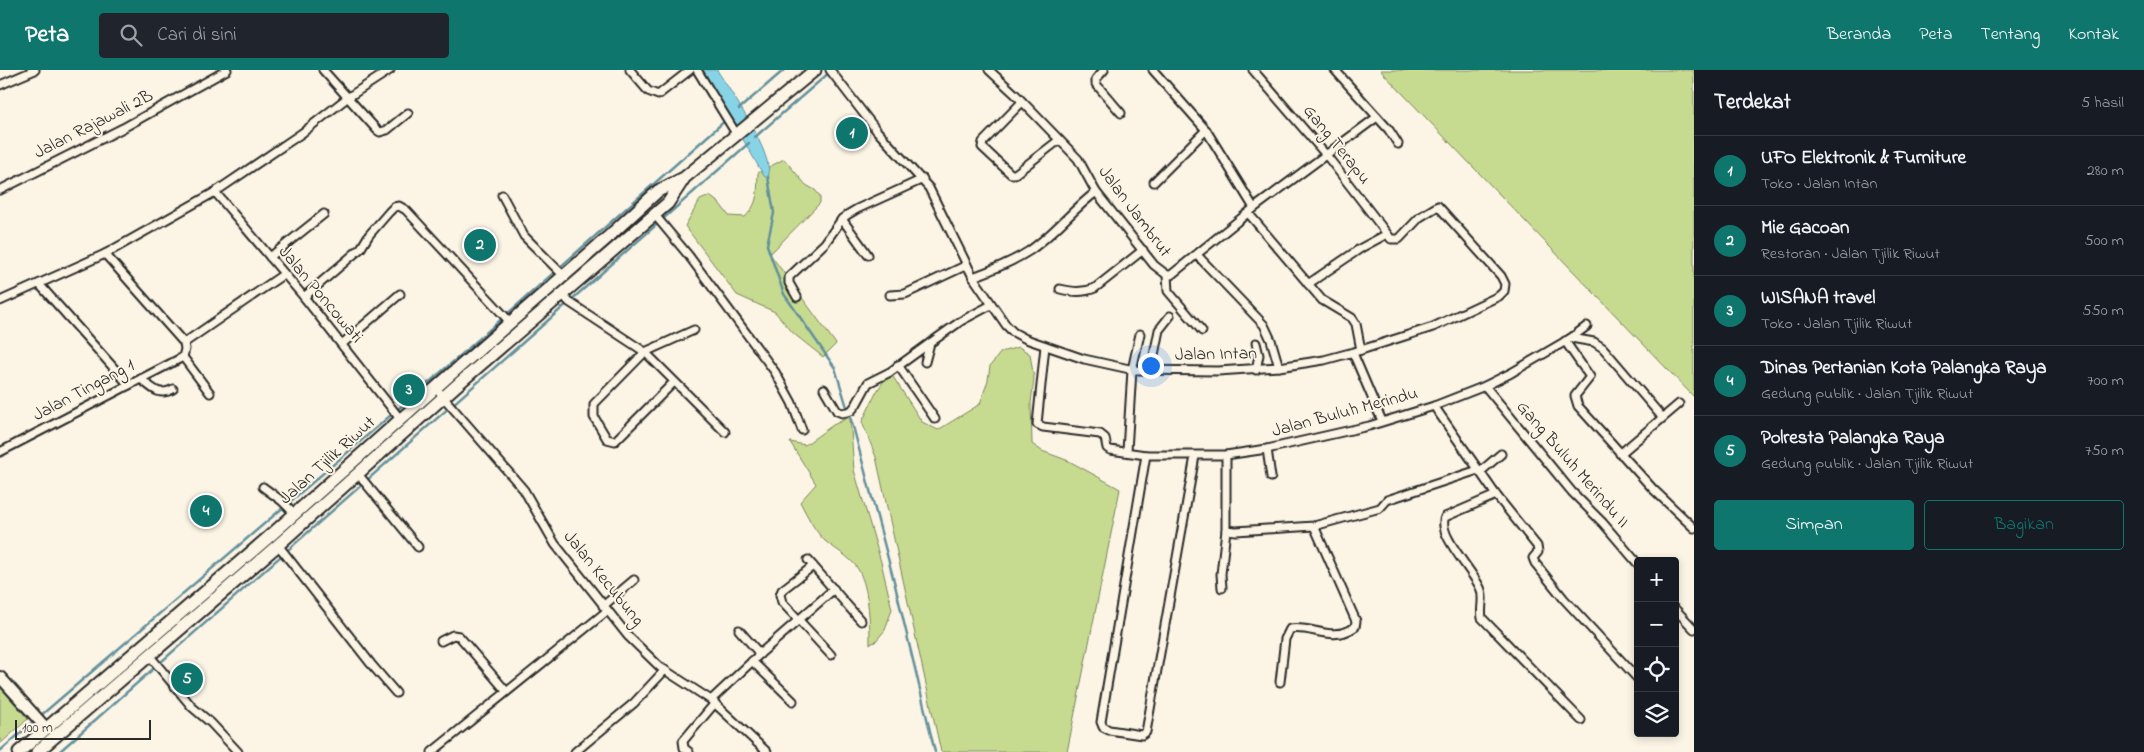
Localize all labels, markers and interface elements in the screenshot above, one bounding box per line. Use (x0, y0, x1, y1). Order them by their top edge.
search box (99, 13, 449, 58)
text: Peta (25, 18, 69, 53)
icon: search (117, 21, 145, 49)
text: Cari di sini (157, 22, 237, 49)
text: Beranda (1827, 22, 1891, 48)
text: Peta (1919, 22, 1952, 48)
text: Tentang (1980, 22, 2040, 48)
text: Kontak (2068, 22, 2119, 48)
street label: Jalan Rajawali 2B (30, 84, 158, 166)
text: Terdekat (1714, 88, 1791, 118)
text: 5 hasil (2081, 91, 2124, 115)
street label: Gang Terapu (1295, 99, 1376, 191)
pin: 1 (836, 114, 868, 152)
text: UFO Elektronik & Furniture (1761, 145, 1966, 172)
text: 1 (1727, 159, 1733, 183)
text: 280 m (2087, 159, 2124, 183)
street label: Jalan Jambrut (1091, 161, 1177, 263)
text: Toko · Jalan Intan (1761, 172, 1877, 196)
text: Mie Gacoan (1761, 215, 1849, 242)
pin: 2 (464, 226, 496, 264)
text: 2 (1726, 229, 1734, 253)
text: 500 m (2085, 229, 2124, 253)
street label: Jalan Poncowati (271, 241, 369, 349)
text: Restoran · Jalan Tjilik Riwut (1761, 242, 1940, 266)
text: WISANA travel (1761, 285, 1876, 312)
text: 3 (1727, 299, 1733, 323)
text: 550 m (2082, 299, 2124, 323)
text: Toko · Jalan Tjilik Riwut (1761, 312, 1912, 336)
street label: Jalan Intan (1175, 341, 1258, 369)
street label: Jalan Tingang 1 (28, 353, 140, 430)
your location (1138, 353, 1164, 379)
text: Dinas Pertanian Kota Palangka Raya (1761, 355, 2047, 382)
text: 4 (1727, 369, 1733, 393)
text: 700 m (2087, 369, 2124, 393)
pin: 3 (393, 371, 425, 409)
street label: Jalan Buluh Merindu (1269, 381, 1421, 445)
text: Gedung publik · Jalan Tjilik Riwut (1761, 382, 1973, 406)
street label: Gang Buluh Merindu II (1509, 396, 1635, 535)
street label: Jalan Tjilik Riwut (274, 411, 382, 511)
text: Polresta Palangka Raya (1761, 425, 1944, 452)
text: 5 (1725, 439, 1735, 463)
text: 750 m (2085, 439, 2124, 463)
text: Gedung publik · Jalan Tjilik Riwut (1761, 452, 1973, 476)
pin: 4 (190, 492, 222, 530)
button: Simpan (1714, 500, 1914, 550)
button: Bagikan (1924, 500, 2124, 550)
street label: Jalan Kecubung (556, 526, 650, 633)
map controls (1634, 557, 1679, 737)
button: + (1634, 557, 1679, 602)
button: − (1634, 602, 1679, 647)
button: locate (1634, 647, 1679, 692)
pin: 5 (171, 660, 203, 698)
button: layers (1634, 692, 1679, 737)
scale bar (15, 717, 151, 740)
text: 100 m (22, 718, 53, 739)

